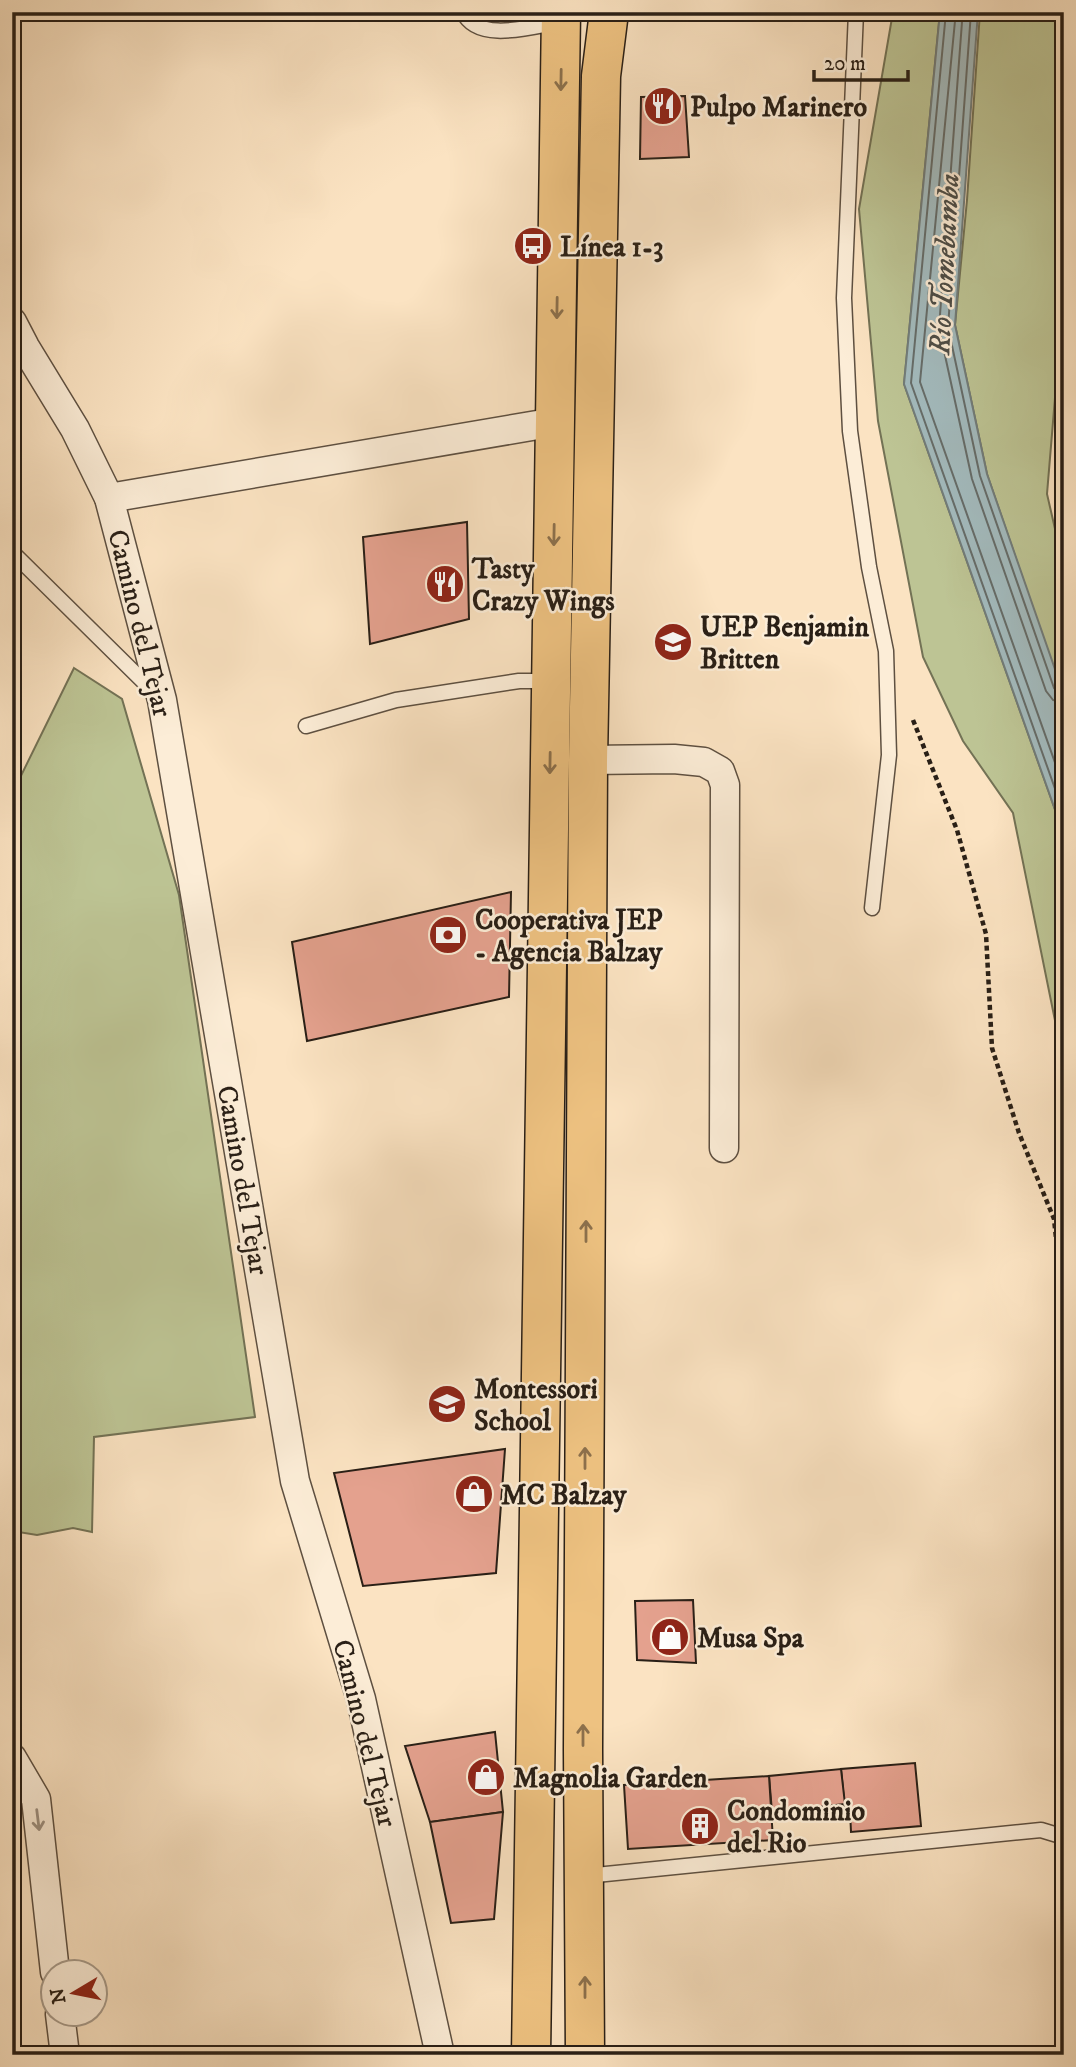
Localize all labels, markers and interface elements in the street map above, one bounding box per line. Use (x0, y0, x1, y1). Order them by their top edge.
scale bar (814, 38, 908, 82)
text: 20 m (824, 51, 866, 77)
one-way arrow (554, 69, 568, 92)
restaurant icon: Pulpo Marinero (642, 85, 684, 127)
place label: Pulpo Marinero (690, 90, 868, 125)
water label: Río Tomebamba (922, 172, 969, 357)
bus stop icon: Línea 1-3 (512, 225, 554, 267)
place label: Línea 1-3 (560, 230, 664, 265)
one-way arrow (550, 296, 564, 319)
one-way arrow (547, 524, 560, 547)
street label: Camino del Tejar (99, 526, 180, 721)
place label: Tasty Crazy Wings (471, 552, 615, 619)
restaurant icon: Tasty Crazy Wings (424, 563, 466, 605)
place label: UEP Benjamin Britten (700, 610, 870, 677)
school or university icon: UEP Benjamin Britten (652, 621, 694, 663)
one-way arrow (543, 751, 557, 774)
place label: Cooperativa JEP - Agencia Balzay (475, 903, 663, 970)
bank icon: Cooperativa JEP - Agencia Balzay (427, 914, 469, 956)
street label: Camino del Tejar (209, 1083, 277, 1278)
one-way arrow (579, 1219, 593, 1242)
place label: Montessori School (474, 1372, 598, 1439)
school or university icon: Montessori School (426, 1383, 468, 1425)
one-way arrow (578, 1447, 592, 1470)
shop icon: MC Balzay (453, 1473, 495, 1515)
place label: MC Balzay (501, 1478, 627, 1513)
shop icon: Musa Spa (649, 1616, 691, 1658)
place label: Musa Spa (697, 1621, 805, 1656)
street label: Camino del Tejar (324, 1636, 405, 1831)
one-way arrow (576, 1723, 590, 1746)
shop icon: Magnolia Garden (465, 1756, 507, 1798)
place label: Magnolia Garden (513, 1761, 708, 1796)
place label: Condominio del Rio (727, 1794, 865, 1861)
building icon: Condominio del Rio (679, 1805, 721, 1847)
one-way arrow (32, 1808, 45, 1830)
north arrow (38, 1958, 108, 2028)
one-way arrow (578, 1975, 592, 1998)
text: N (46, 1986, 71, 2005)

